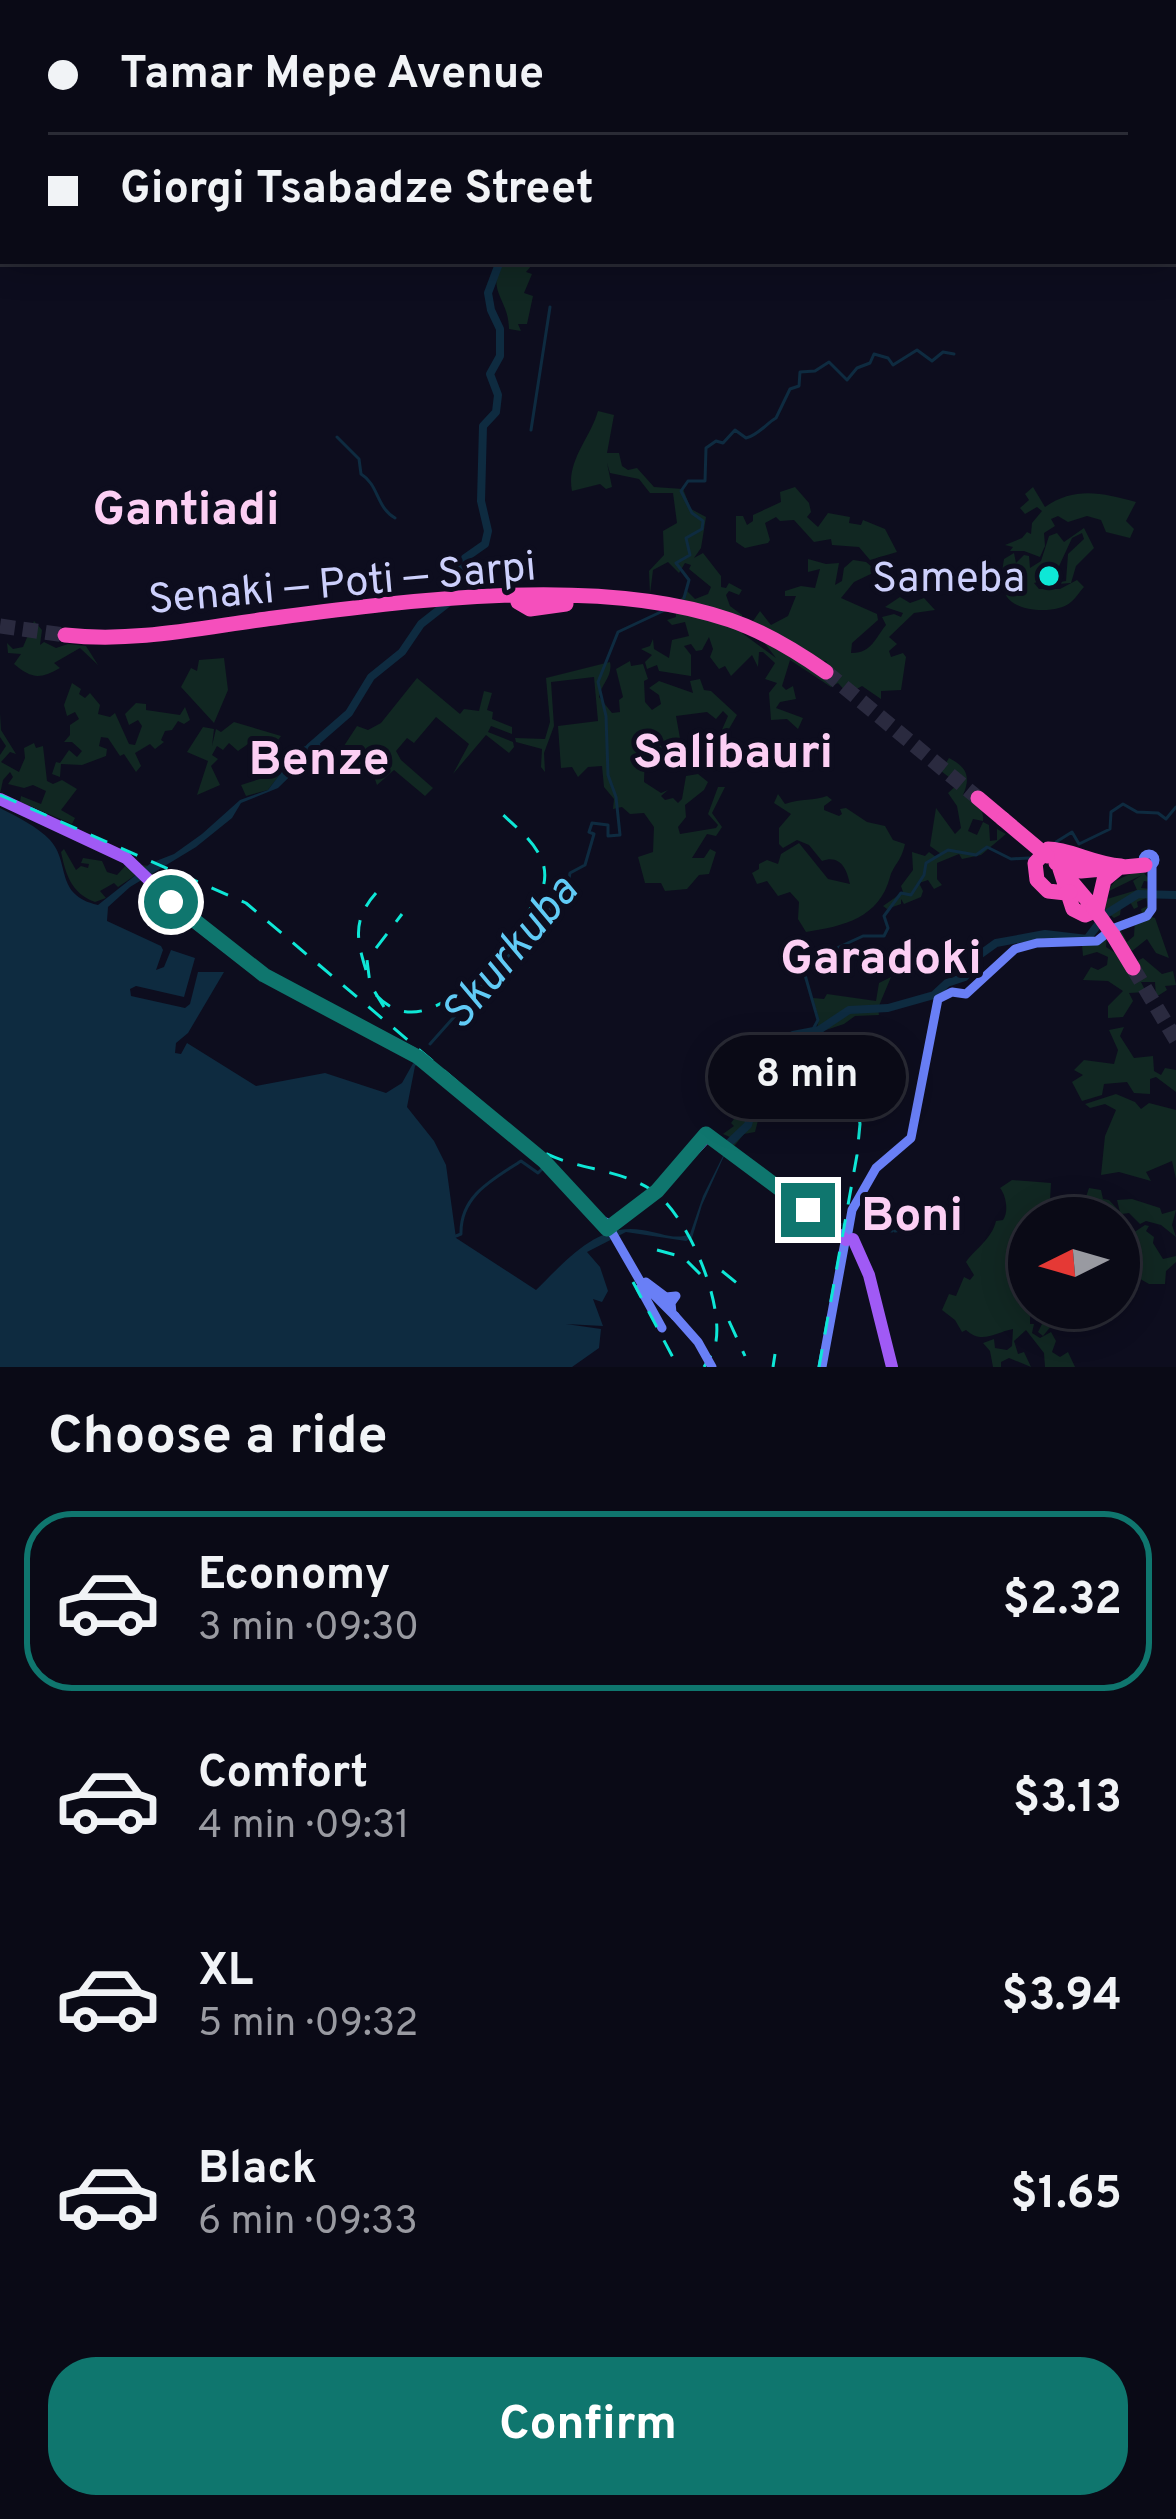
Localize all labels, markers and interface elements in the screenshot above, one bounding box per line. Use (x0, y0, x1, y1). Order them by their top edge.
text: Tamar Mepe Avenue (120, 47, 544, 104)
text: Giorgi Tsabadze Street (120, 162, 594, 219)
district label: Gantiadi (92, 482, 280, 542)
street label: Senaki — Poti — Sarpi (146, 542, 538, 629)
place label: Sameba (872, 554, 1025, 607)
marker: Sameba (1036, 563, 1062, 589)
district label: Salibauri (633, 725, 833, 785)
district label: Benze (248, 732, 390, 792)
water label: Skurkuba (431, 865, 593, 1043)
route start (144, 875, 198, 929)
district label: Garadoki (780, 931, 982, 991)
callout: 8 min (709, 1036, 907, 1120)
text: 8 min (756, 1052, 858, 1101)
route end (781, 1183, 835, 1237)
district label: Boni (861, 1188, 963, 1248)
north arrow (1008, 1197, 1140, 1329)
map controls (1008, 1197, 1140, 1329)
text: Choose a ride (48, 1404, 388, 1473)
icon: car (54, 1547, 162, 1655)
text: Economy (198, 1548, 390, 1605)
text: $2.32 (1003, 1573, 1122, 1630)
text: 3 min · 09:30 (198, 1605, 419, 1654)
icon: car (54, 1745, 162, 1853)
text: Comfort (198, 1746, 368, 1803)
text: $3.13 (1013, 1771, 1122, 1828)
text: 4 min · 09:31 (198, 1803, 410, 1852)
icon: car (54, 1943, 162, 2051)
text: XL (198, 1944, 253, 2001)
text: $3.94 (1001, 1969, 1122, 2026)
text: 5 min · 09:32 (198, 2001, 418, 2050)
icon: car (54, 2141, 162, 2249)
text: Black (198, 2142, 317, 2199)
text: $1.65 (1011, 2167, 1122, 2224)
text: 6 min · 09:33 (198, 2199, 418, 2248)
button: Confirm (48, 2357, 1128, 2495)

